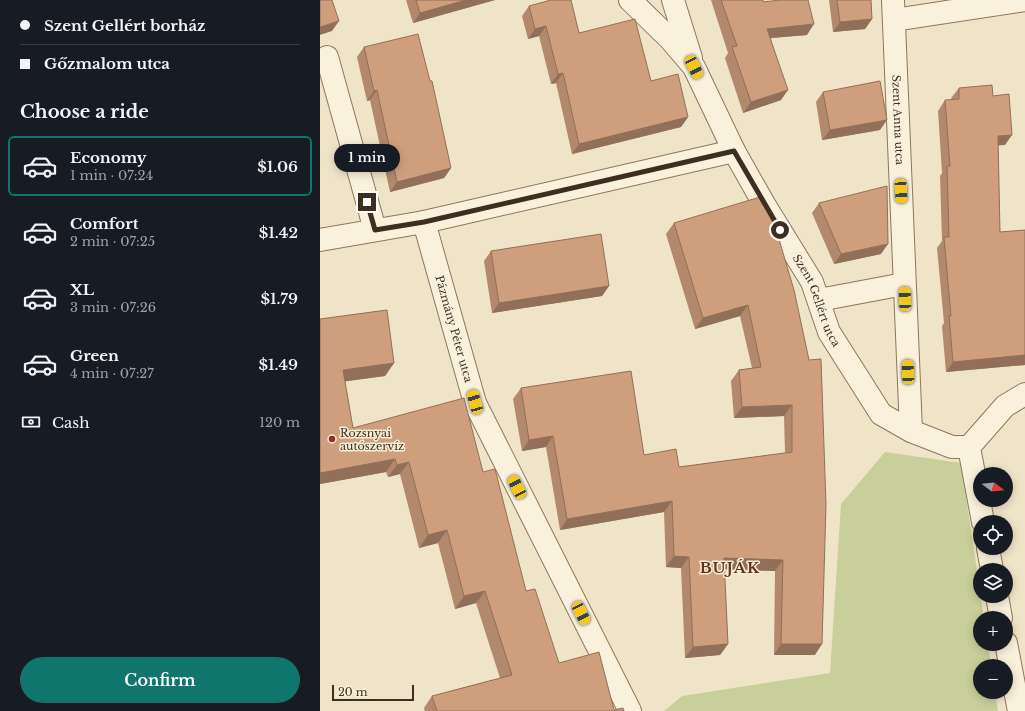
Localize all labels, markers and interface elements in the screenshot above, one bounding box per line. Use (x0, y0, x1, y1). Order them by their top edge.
text: Szent Gellért borház (44, 16, 206, 35)
text: Gőzmalom utca (44, 54, 170, 73)
car (683, 54, 705, 80)
street label: Szent Anna utca (889, 74, 907, 166)
text: Choose a ride (20, 101, 149, 123)
callout: 1 min (334, 144, 400, 172)
icon: car (22, 148, 58, 184)
text: Economy (70, 148, 147, 167)
text: 1 min (348, 149, 386, 166)
text: $1.06 (257, 157, 298, 176)
text: 1 min · 07:24 (70, 167, 153, 184)
car (894, 179, 908, 203)
route end (358, 193, 376, 211)
icon: car (22, 214, 58, 250)
text: Comfort (70, 214, 138, 233)
route start (771, 221, 789, 239)
text: $1.42 (259, 223, 298, 242)
text: 2 min · 07:25 (70, 233, 155, 250)
street label: Szent Gellért utca (790, 252, 844, 350)
street label: Pázmány Péter utca (432, 274, 476, 385)
icon: car (22, 280, 58, 316)
text: XL (70, 280, 94, 299)
car (899, 287, 911, 311)
text: $1.79 (260, 289, 298, 308)
text: 3 min · 07:26 (70, 299, 156, 316)
icon: car (22, 346, 58, 382)
text: Green (70, 346, 119, 365)
text: $1.49 (258, 355, 298, 374)
car (902, 360, 914, 384)
text: 4 min · 07:27 (70, 365, 154, 382)
car (466, 389, 484, 415)
icon: cash (20, 411, 42, 433)
text: Cash (52, 413, 89, 432)
text: 120 m (259, 414, 300, 431)
place label: Rozsnyai autószervíz (340, 426, 404, 453)
marker: Rozsnyai autószervíz (327, 434, 337, 444)
north arrow (973, 467, 1013, 507)
map controls (973, 467, 1013, 699)
car (506, 474, 528, 500)
button: locate (973, 515, 1013, 555)
district label: BUJÁK (700, 558, 760, 577)
button: layers (973, 563, 1013, 603)
car (570, 600, 592, 626)
button: + (973, 611, 1013, 651)
button: Confirm (20, 657, 300, 703)
button: − (973, 659, 1013, 699)
scale bar (332, 683, 414, 702)
text: 20 m (338, 685, 368, 699)

